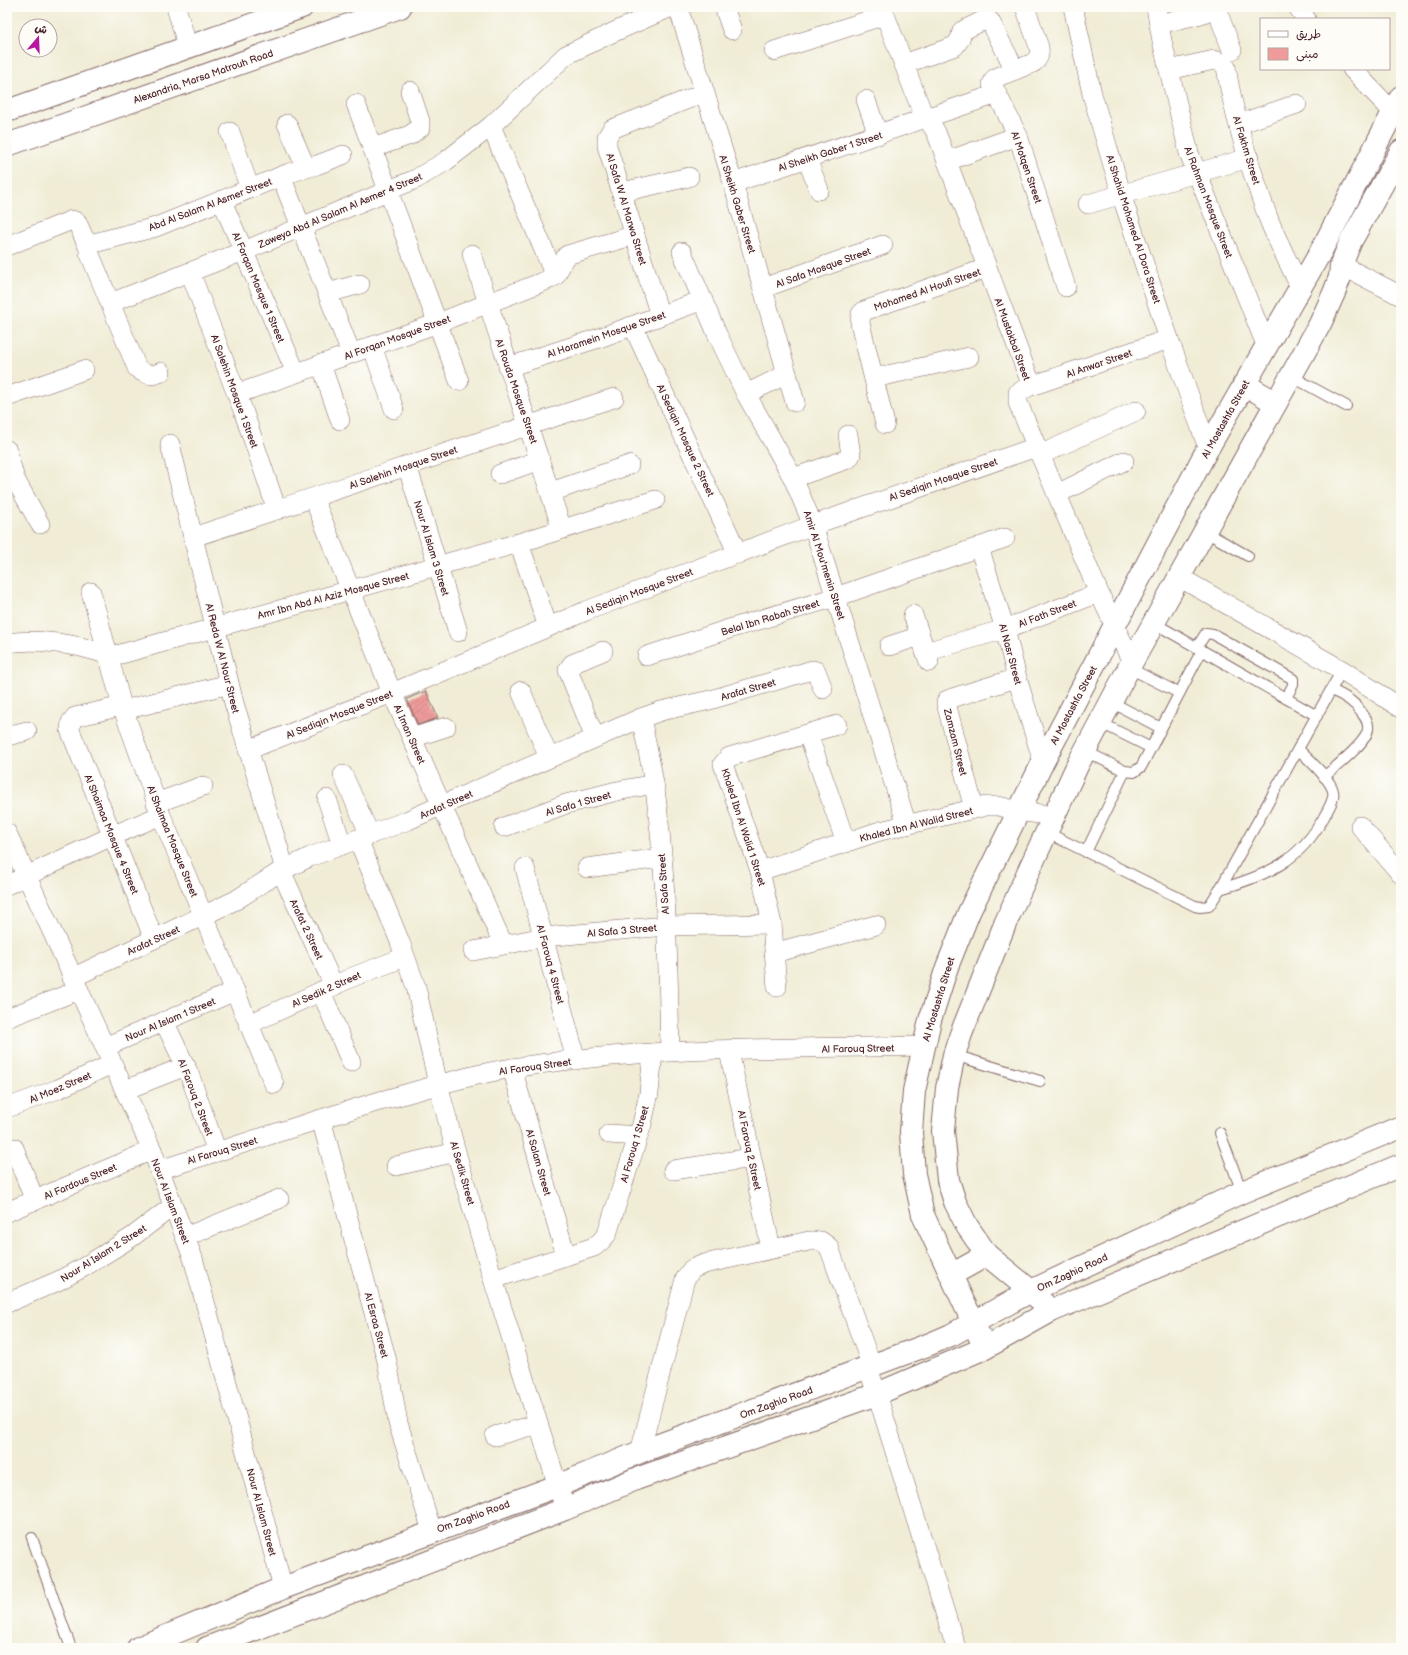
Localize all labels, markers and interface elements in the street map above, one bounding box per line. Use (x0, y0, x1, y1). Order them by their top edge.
north arrow (18, 18, 58, 58)
legend (1260, 18, 1390, 70)
text: ش (33, 21, 49, 37)
text: طريق (1296, 27, 1321, 42)
street label: Alexandria, Marsa Matrouh Road (132, 47, 275, 107)
text: مبنى (1296, 47, 1319, 62)
street label: Al Fakhm Street (1230, 115, 1262, 186)
street label: Al Sheikh Gaber 1 Street (777, 129, 884, 174)
street label: Al Motqen Street (1008, 130, 1044, 205)
street label: Al Rahman Mosque Street (1181, 145, 1235, 260)
street label: Al Safa W Al Marwa Street (603, 152, 649, 267)
street label: Al Sheikh Gaber Street (716, 154, 758, 255)
street label: Al Shahid Mohamed Al Dora Street (1103, 154, 1163, 305)
street label: Zaweya Abd Al Salam Al Asmer 4 Street (256, 171, 424, 251)
street label: Abd Al Salam Al Asmer Street (147, 176, 274, 234)
street label: Al Forqan Mosque 1 Street (229, 230, 287, 344)
street label: Al Safa Mosque Street (774, 245, 872, 291)
street label: Mohamed Al Houfi Street (872, 266, 982, 314)
street label: Al Mustakbal Street (992, 296, 1033, 382)
street label: Al Haramein Mosque Street (545, 309, 667, 361)
street label: Al Forqan Mosque Street (343, 313, 452, 363)
street label: Al Salehin Mosque 1 Street (208, 333, 260, 450)
street label: Al Rouda Mosque Street (492, 337, 540, 445)
street label: Al Anwar Street (1065, 347, 1134, 381)
street label: Al Mostashfa Street (1199, 378, 1252, 461)
street label: Al Sediqin Mosque 2 Street (654, 382, 716, 499)
street label: Al Salehin Mosque Street (348, 444, 459, 492)
street label: Al Sediqin Mosque Street (887, 456, 999, 504)
street label: Nour Al Islam 3 Street (411, 499, 451, 597)
street label: Amir Al Mou'menin Street (801, 509, 847, 621)
street label: Al Sediqin Mosque Street (584, 566, 695, 618)
street label: Amr Ibn Abd Al Aziz Mosque Street (256, 570, 410, 622)
street label: Belal Ibn Rabah Street (720, 597, 821, 639)
street label: Al Fath Street (1017, 597, 1078, 630)
street label: Al Reda W Al Nour Street (203, 602, 242, 714)
street label: Al Nasr Street (996, 622, 1024, 686)
street label: Al Mostashfa Street (1048, 664, 1100, 747)
street label: Arafat Street (719, 676, 777, 704)
street label: Al Sediqin Mosque Street (284, 688, 394, 742)
street label: Al Iman Street (391, 703, 428, 766)
street label: Zamzam Street (941, 707, 969, 777)
street label: Khaled Ibn Al Walid 1 Street (718, 767, 768, 888)
street label: Al Shaimaa Mosque 4 Street (82, 773, 141, 896)
street label: Al Shaimaa Mosque Street (144, 784, 200, 899)
street label: Arafat Street (418, 788, 475, 822)
street label: Al Safa 1 Street (544, 789, 612, 819)
street label: Khaled Ibn Al Walid Street (858, 805, 974, 845)
street label: Al Safa Street (656, 853, 672, 915)
street label: Arafat 2 Street (287, 897, 325, 961)
street label: Al Safa 3 Street (587, 922, 657, 940)
street label: Al Farouq 4 Street (534, 923, 566, 1005)
street label: Arafat Street (125, 924, 182, 958)
street label: Al Mostashfa Street (920, 956, 958, 1043)
street label: Al Sedik 2 Street (290, 969, 363, 1011)
street label: Nour Al Islam 1 Street (124, 996, 217, 1044)
street label: Al Farouq Street (822, 1042, 894, 1056)
street label: Al Farouq Street (498, 1056, 572, 1078)
street label: Al Farouq 2 Street (175, 1057, 215, 1137)
street label: Al Moez Street (28, 1069, 93, 1106)
street label: Al Farouq 1 Street (618, 1105, 652, 1184)
street label: Al Farouq 2 Street (735, 1109, 763, 1191)
street label: Al Salam Street (523, 1128, 553, 1197)
street label: Al Farouq Street (186, 1135, 259, 1167)
street label: Al Sedik Street (447, 1140, 477, 1207)
street label: Nour Al Islam Street (148, 1157, 192, 1246)
street label: Al Fardous Street (42, 1161, 118, 1203)
street label: Nour Al Islam 2 Street (58, 1223, 149, 1285)
street label: Om Zaghio Road (1035, 1251, 1110, 1295)
street label: Al Esraa Street (362, 1291, 391, 1359)
street label: Om Zaghio Road (738, 1384, 815, 1422)
street label: Nour Al Islam Street (244, 1467, 278, 1557)
street label: Om Zaghio Road (435, 1498, 512, 1536)

